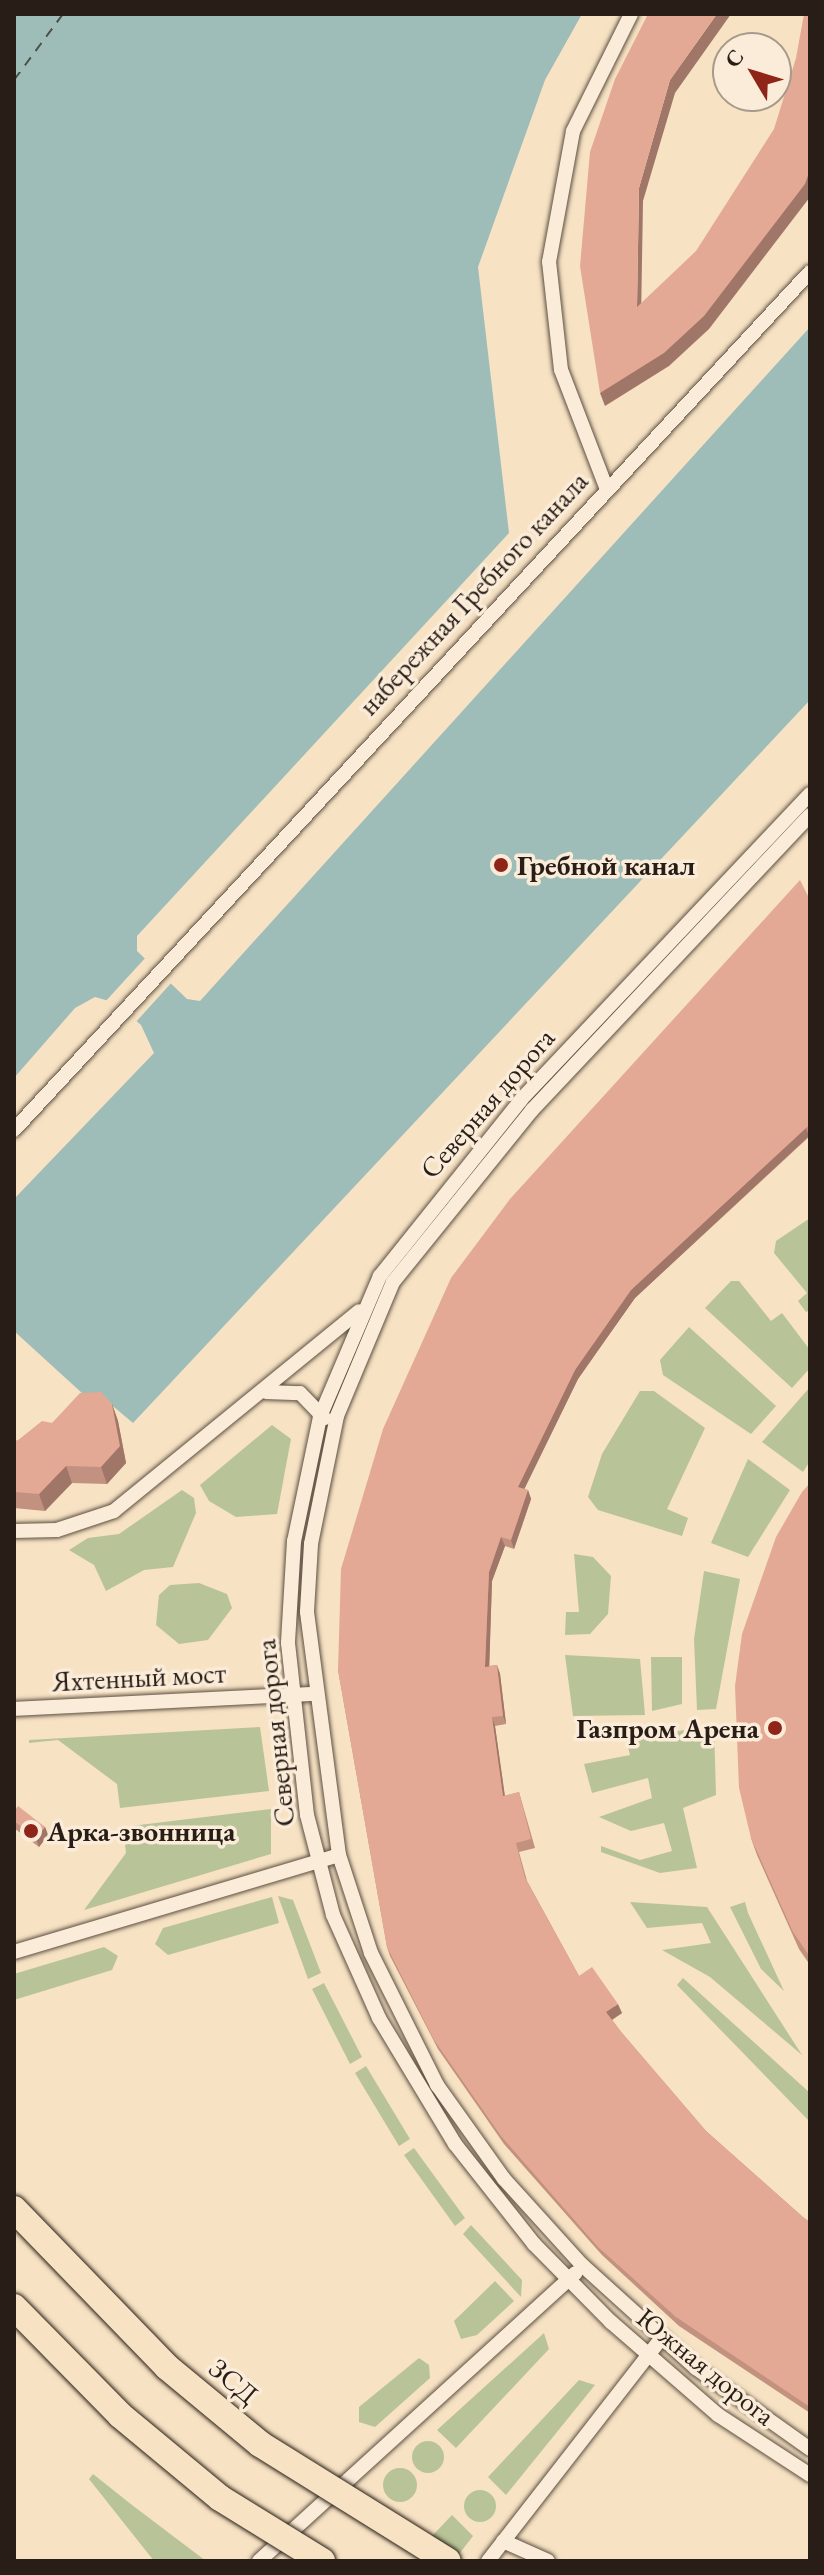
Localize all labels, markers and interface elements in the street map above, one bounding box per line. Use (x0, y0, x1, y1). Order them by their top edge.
north arrow (712, 32, 792, 112)
text: С (718, 43, 750, 73)
street label: набережная Гребного канала (351, 464, 595, 722)
place label: Гребной канал (517, 848, 695, 882)
marker: Гребной канал (492, 856, 510, 874)
street label: Северная дорога (413, 1021, 561, 1185)
street label: Северная дорога (248, 1638, 302, 1828)
street label: Яхтенный мост (51, 1656, 227, 1698)
place label: Газпром Арена (576, 1711, 759, 1745)
marker: Газпром Арена (766, 1719, 784, 1737)
place label: Арка-звонница (47, 1814, 236, 1848)
marker: Арка-звонница (22, 1822, 40, 1840)
street label: Южная дорога (630, 2300, 782, 2432)
street label: ЗСД (203, 2351, 265, 2411)

